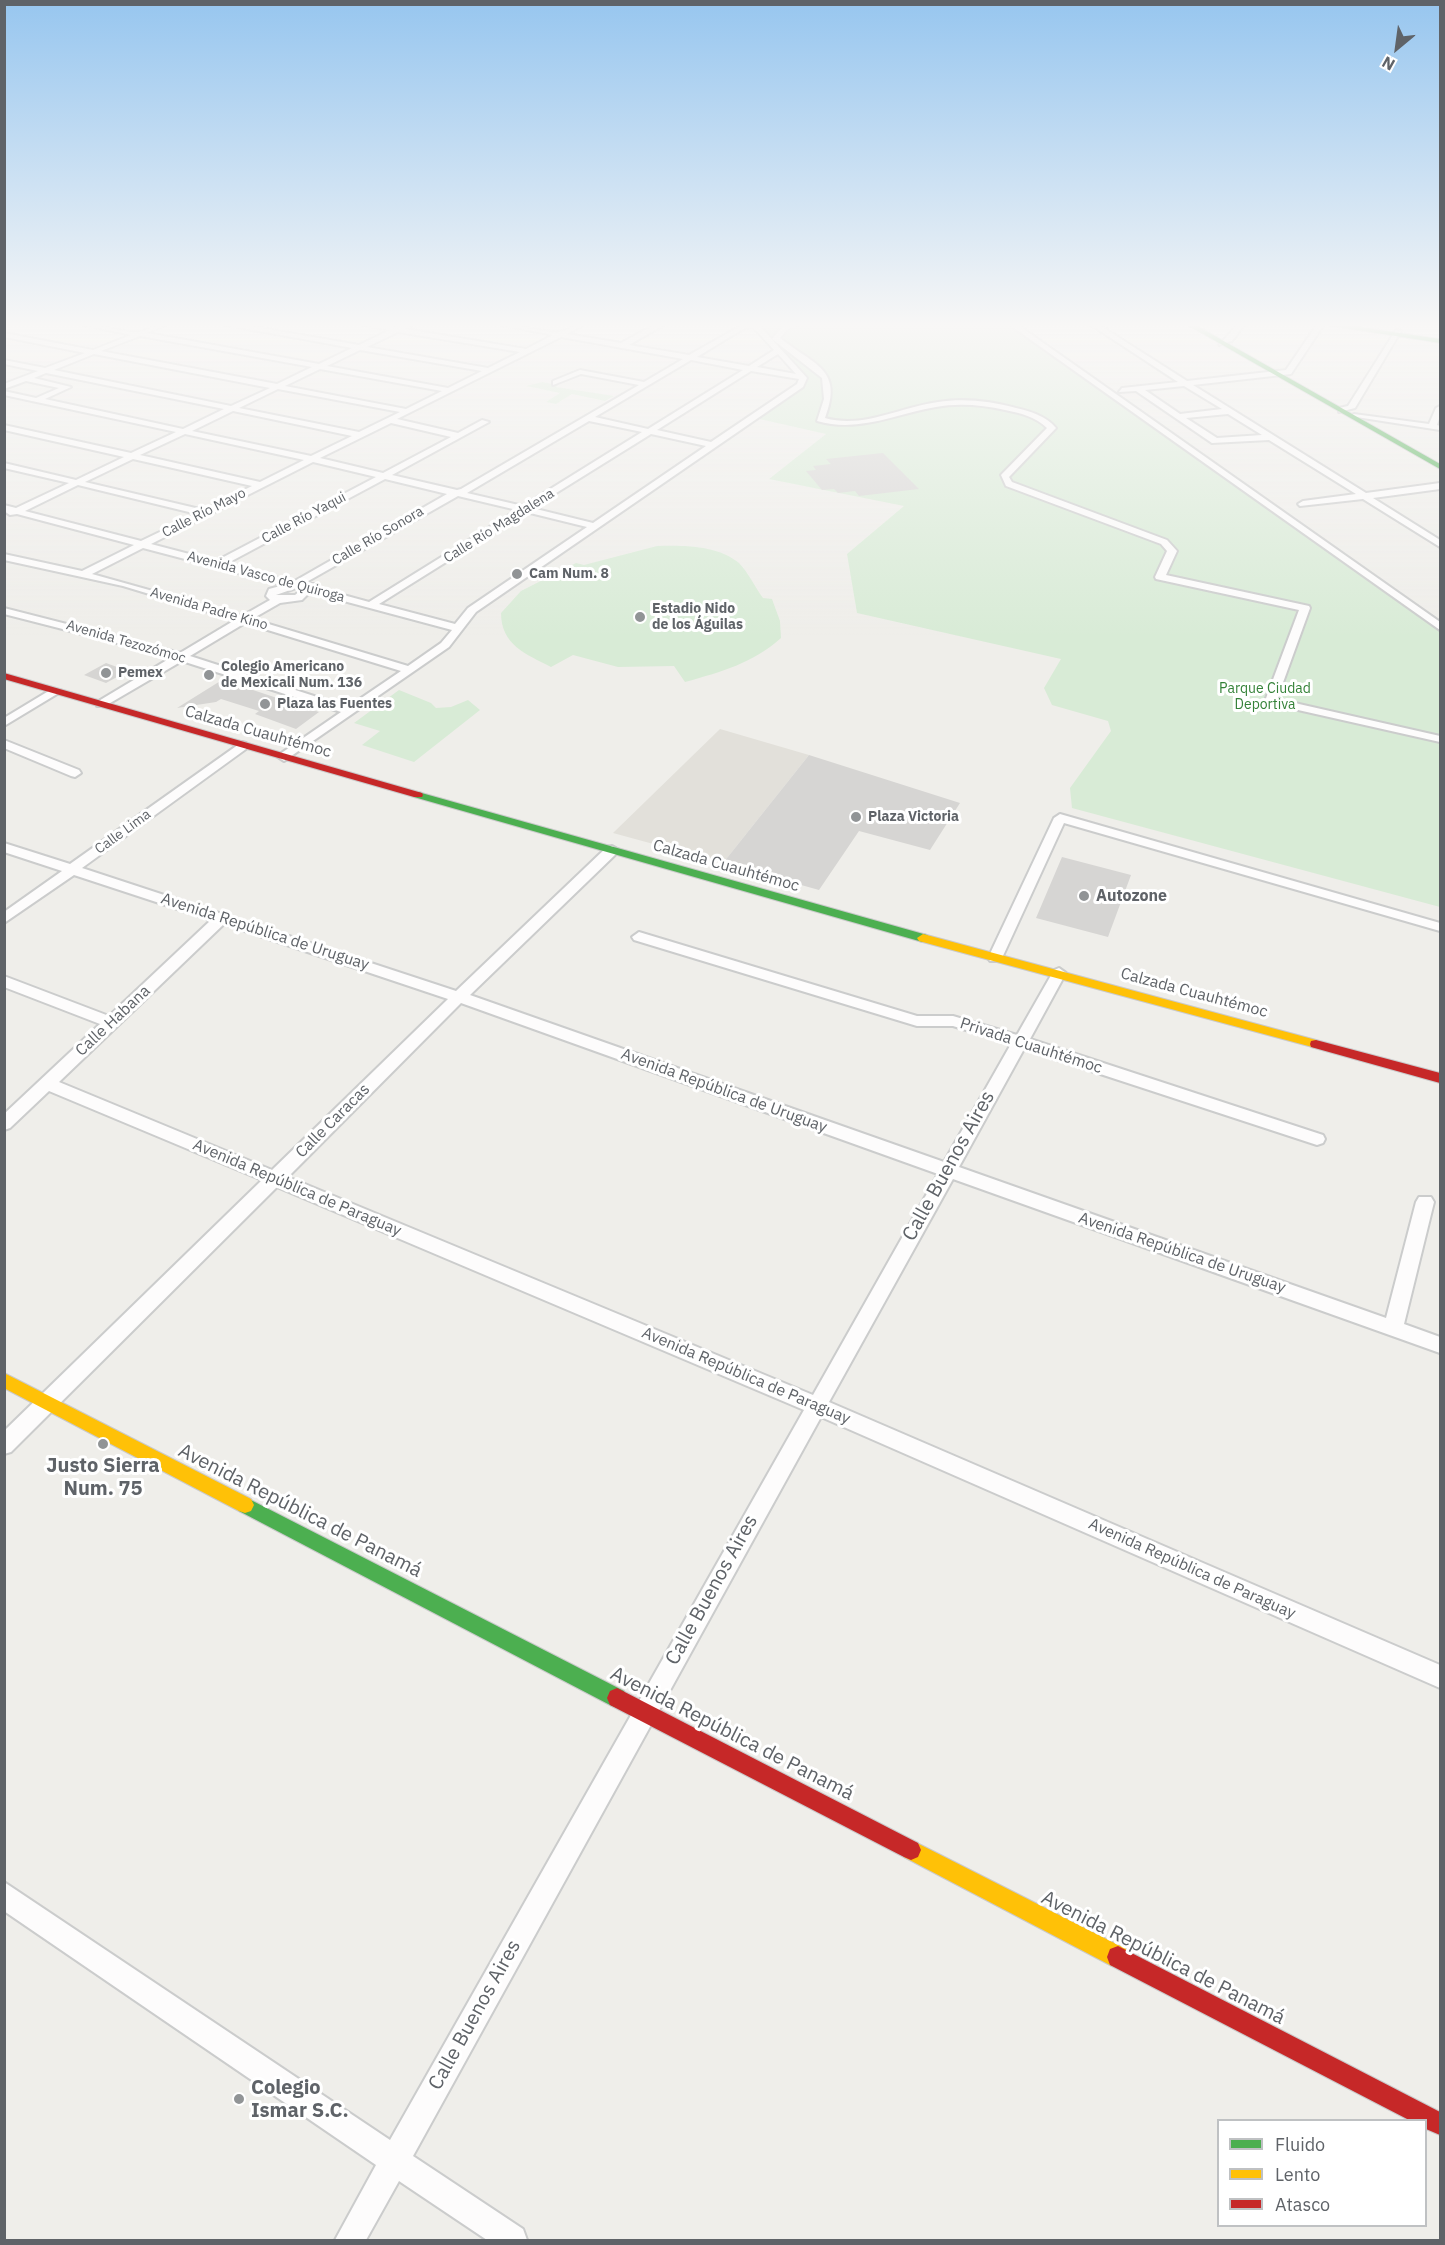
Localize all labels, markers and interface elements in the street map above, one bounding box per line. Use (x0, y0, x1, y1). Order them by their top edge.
north arrow (1367, 18, 1427, 78)
text: N (1378, 52, 1398, 75)
street label: Calle Río Mayo (159, 485, 249, 541)
street label: Calle Río Magdalena (441, 485, 557, 567)
street label: Calle Río Yaqui (259, 489, 349, 547)
street label: Calle Río Sonora (329, 503, 427, 569)
street label: Avenida Vasco de Quiroga (185, 548, 347, 606)
place label: Cam Num. 8 (529, 566, 609, 582)
marker: Cam Num. 8 (510, 567, 524, 581)
street label: Avenida Padre Kino (148, 584, 270, 634)
place label: Estadio Nido de los Águilas (652, 601, 743, 634)
marker: Estadio Nido de los Águilas (633, 610, 647, 624)
street label: Avenida Tezozómoc (64, 617, 188, 667)
place label: Colegio Americano de Mexicali Num. 136 (221, 659, 362, 692)
place label: Pemex (118, 665, 163, 681)
marker: Pemex (99, 666, 113, 680)
marker: Colegio Americano de Mexicali Num. 136 (202, 668, 216, 682)
park label: Parque Ciudad Deportiva (1219, 681, 1311, 714)
place label: Plaza las Fuentes (277, 696, 392, 712)
marker: Plaza las Fuentes (258, 697, 272, 711)
street label: Calzada Cuauhtémoc (183, 702, 333, 762)
street label: Calle Lima (92, 806, 154, 858)
place label: Plaza Victoria (868, 809, 959, 825)
marker: Plaza Victoria (849, 810, 863, 824)
street label: Calzada Cuauhtémoc (651, 836, 801, 896)
place label: Autozone (1096, 886, 1167, 906)
street label: Avenida República de Uruguay (158, 889, 372, 975)
marker: Autozone (1077, 889, 1091, 903)
street label: Calzada Cuauhtémoc (1118, 964, 1270, 1022)
street label: Calle Habana (72, 982, 154, 1060)
street label: Privada Cuauhtémoc (957, 1014, 1105, 1078)
street label: Avenida República de Uruguay (618, 1045, 830, 1137)
street label: Calle Caracas (292, 1080, 374, 1162)
street label: Calle Buenos Aires (898, 1087, 1000, 1245)
street label: Avenida República de Paraguay (190, 1135, 404, 1241)
street label: Avenida República de Uruguay (1076, 1208, 1288, 1298)
street label: Avenida República de Paraguay (639, 1323, 853, 1429)
marker: Justo Sierra Num. 75 (96, 1437, 110, 1451)
street label: Avenida República de Panamá (174, 1439, 426, 1583)
place label: Justo Sierra Num. 75 (46, 1454, 160, 1501)
street label: Calle Buenos Aires (661, 1511, 763, 1669)
street label: Avenida República de Paraguay (1086, 1515, 1298, 1623)
street label: Avenida República de Panamá (606, 1662, 858, 1806)
street label: Avenida República de Panamá (1037, 1886, 1289, 2030)
street label: Calle Buenos Aires (424, 1936, 526, 2094)
place label: Colegio Ismar S.C. (251, 2076, 349, 2123)
marker: Colegio Ismar S.C. (232, 2092, 246, 2106)
legend (1217, 2119, 1427, 2227)
text: Fluido (1275, 2133, 1325, 2156)
text: Lento (1275, 2163, 1320, 2186)
text: Atasco (1275, 2193, 1330, 2216)

